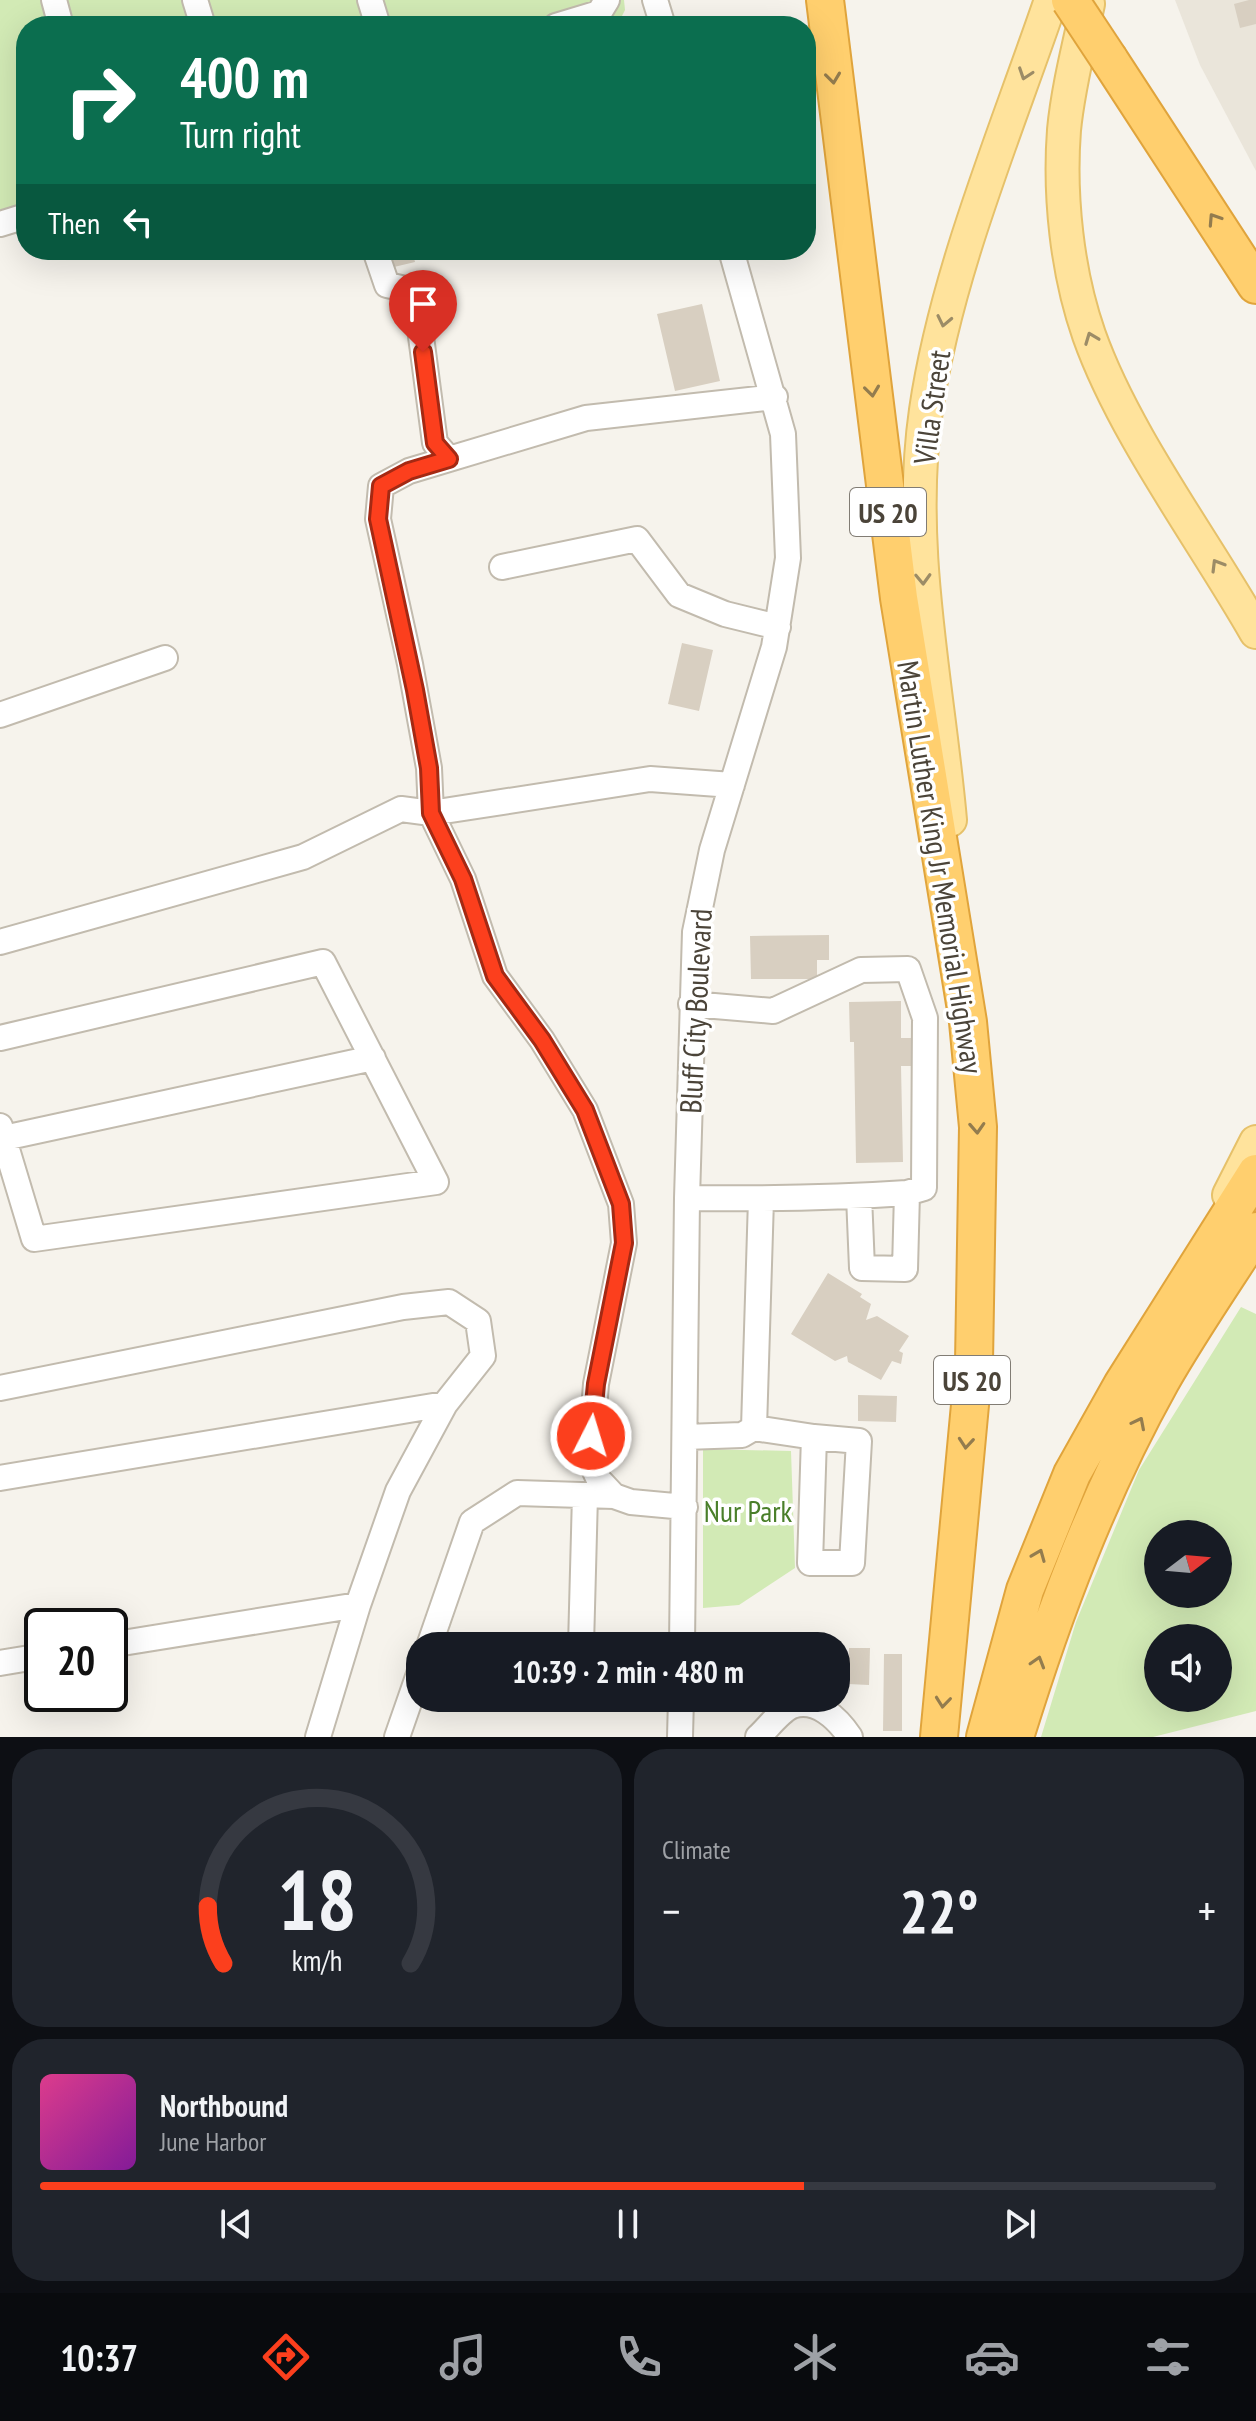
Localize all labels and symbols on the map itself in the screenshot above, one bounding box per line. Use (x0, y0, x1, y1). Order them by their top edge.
one-way arrow (1019, 66, 1035, 80)
one-way arrow (824, 71, 841, 84)
one-way arrow (1209, 213, 1224, 228)
pin (389, 270, 457, 352)
one-way arrow (936, 313, 953, 327)
one-way arrow (1084, 331, 1101, 345)
street label: Villa Street (904, 347, 958, 468)
one-way arrow (863, 384, 880, 398)
road number: US 20 (850, 488, 926, 536)
one-way arrow (1211, 559, 1226, 574)
one-way arrow (914, 573, 931, 586)
street label: Martin Luther King Jr Memorial Highway (889, 658, 993, 1077)
street label: Bluff City Boulevard (670, 908, 720, 1114)
one-way arrow (969, 1122, 986, 1135)
road number: US 20 (934, 1356, 1010, 1404)
position arrow (549, 1394, 633, 1478)
one-way arrow (1130, 1417, 1145, 1432)
one-way arrow (958, 1437, 975, 1450)
park label: Nur Park (704, 1491, 793, 1530)
north arrow (1144, 1520, 1232, 1608)
one-way arrow (1030, 1549, 1046, 1563)
speed limit sign: 20 (24, 1608, 128, 1712)
one-way arrow (1029, 1656, 1045, 1670)
one-way arrow (934, 1696, 951, 1709)

